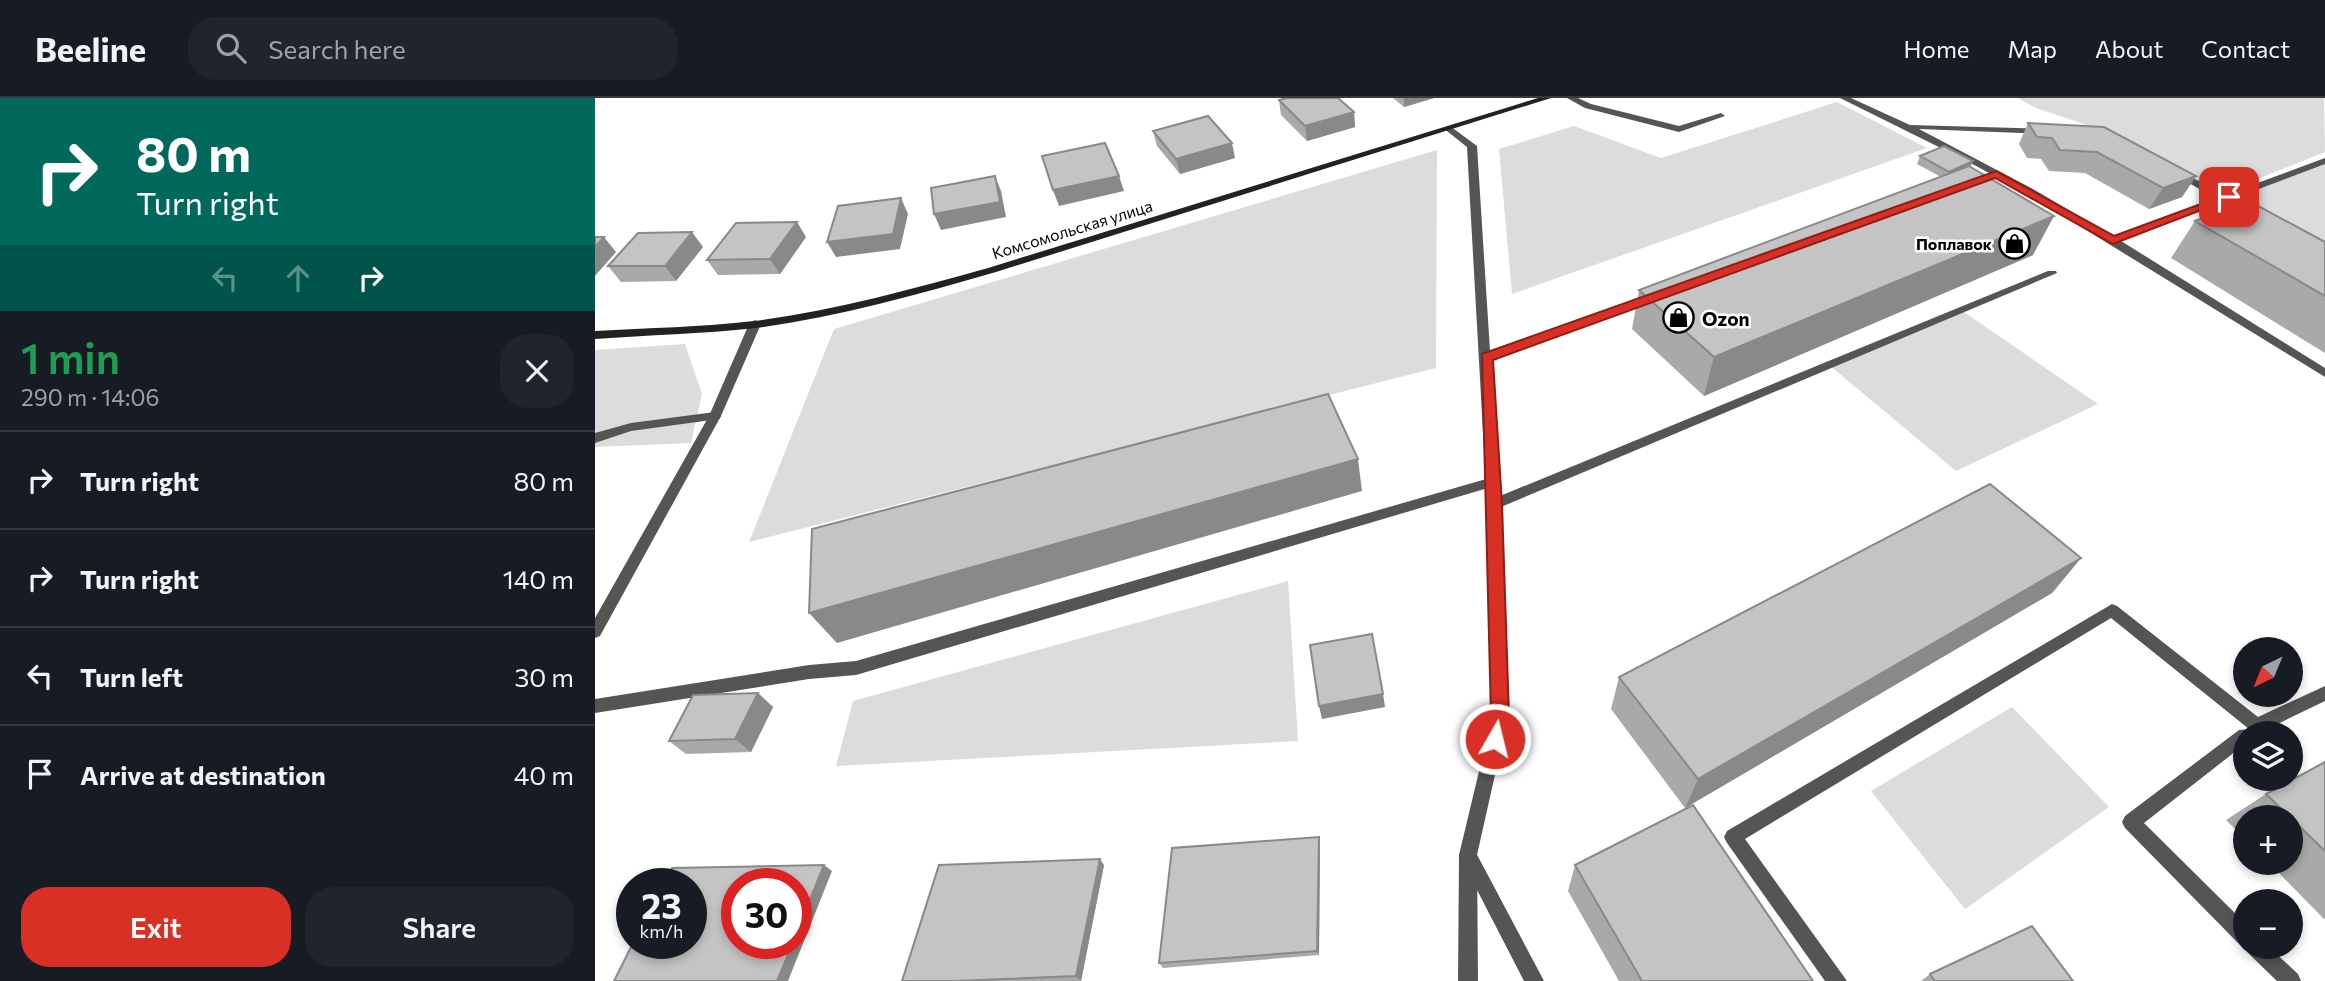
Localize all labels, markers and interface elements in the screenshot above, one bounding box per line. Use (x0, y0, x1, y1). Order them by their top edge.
search box (188, 17, 678, 80)
text: Beeline (35, 28, 146, 69)
icon: search (212, 29, 250, 67)
text: Search here (268, 33, 406, 64)
text: Home (1904, 34, 1970, 63)
text: Map (2008, 34, 2057, 63)
text: About (2095, 34, 2163, 63)
text: Contact (2201, 34, 2290, 63)
text: 80 m (136, 122, 251, 182)
icon: right (21, 126, 112, 217)
pin (2199, 167, 2259, 227)
icon: arrive (2210, 178, 2248, 216)
text: Turn right (136, 182, 279, 222)
street label: Комсомольская улица (990, 196, 1154, 262)
shop icon: Поплавок (1998, 226, 2032, 260)
place label: Поплавок (1916, 234, 1992, 253)
icon: left (206, 259, 244, 297)
icon: ahead (279, 259, 317, 297)
icon: right (352, 259, 390, 297)
shop icon: Ozon (1662, 301, 1696, 335)
place label: Ozon (1702, 307, 1750, 330)
text: 1 min (21, 331, 120, 383)
button: close (500, 334, 574, 408)
text: 290 m · 14:06 (21, 383, 159, 411)
icon: right (21, 461, 59, 499)
text: Turn right (80, 465, 199, 496)
text: 80 m (514, 465, 574, 496)
icon: right (21, 559, 59, 597)
text: Turn right (80, 563, 199, 594)
text: 140 m (503, 563, 574, 594)
north arrow (2233, 637, 2303, 707)
map controls (2233, 637, 2303, 959)
icon: left (21, 657, 59, 695)
text: Turn left (80, 661, 183, 692)
text: 30 m (515, 661, 574, 692)
position arrow (1458, 702, 1532, 776)
button: layers (2233, 721, 2303, 791)
icon: arrive (21, 755, 59, 793)
text: Arrive at destination (80, 759, 326, 790)
text: 40 m (514, 759, 574, 790)
button: + (2233, 805, 2303, 875)
speed limit sign: 30 (721, 868, 812, 959)
text: 23 (641, 883, 682, 926)
button: Exit (21, 887, 291, 967)
button: Share (305, 887, 574, 967)
button: − (2233, 889, 2303, 959)
text: km/h (640, 920, 683, 942)

